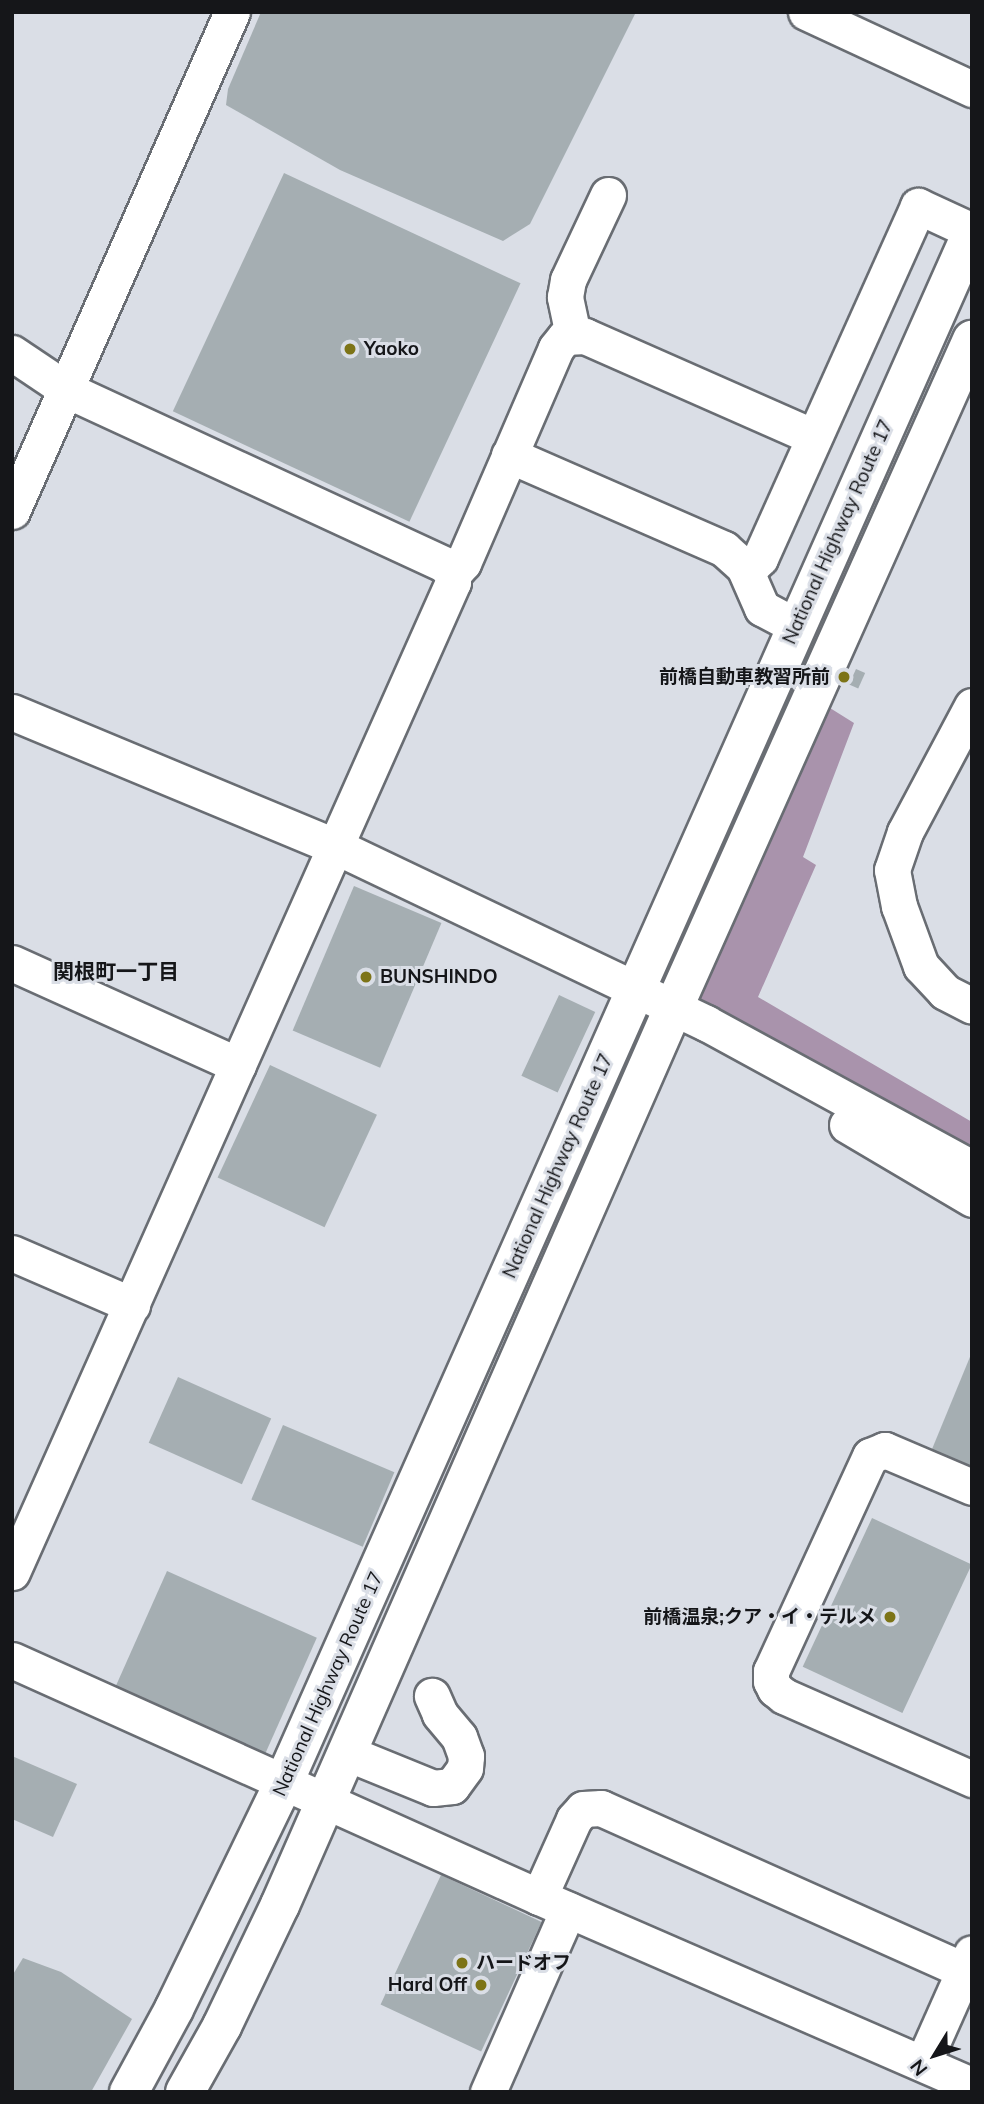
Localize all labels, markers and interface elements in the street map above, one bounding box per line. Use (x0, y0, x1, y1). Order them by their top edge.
place label: Yaoko (364, 338, 419, 360)
marker: Yaoko (342, 341, 358, 357)
street label: National Highway Route 17 (778, 416, 898, 648)
place label: 前橋自動車教習所前 (659, 666, 830, 688)
marker: 前橋自動車教習所前 (836, 669, 852, 685)
district label: 関根町一丁目 (53, 958, 179, 984)
place label: BUNSHINDO (380, 966, 498, 988)
marker: BUNSHINDO (358, 969, 374, 985)
street label: National Highway Route 17 (498, 1050, 618, 1282)
street label: National Highway Route 17 (268, 1568, 388, 1800)
place label: 前橋温泉;クア・イ・テルメ (643, 1606, 876, 1628)
marker: 前橋温泉;クア・イ・テルメ (882, 1609, 898, 1625)
place label: ハードオフ (476, 1952, 571, 1974)
marker: ハードオフ (454, 1955, 470, 1971)
place label: Hard Off (388, 1974, 467, 1996)
marker: Hard Off (473, 1977, 489, 1993)
north arrow (900, 2020, 970, 2090)
text: N (905, 2055, 932, 2081)

